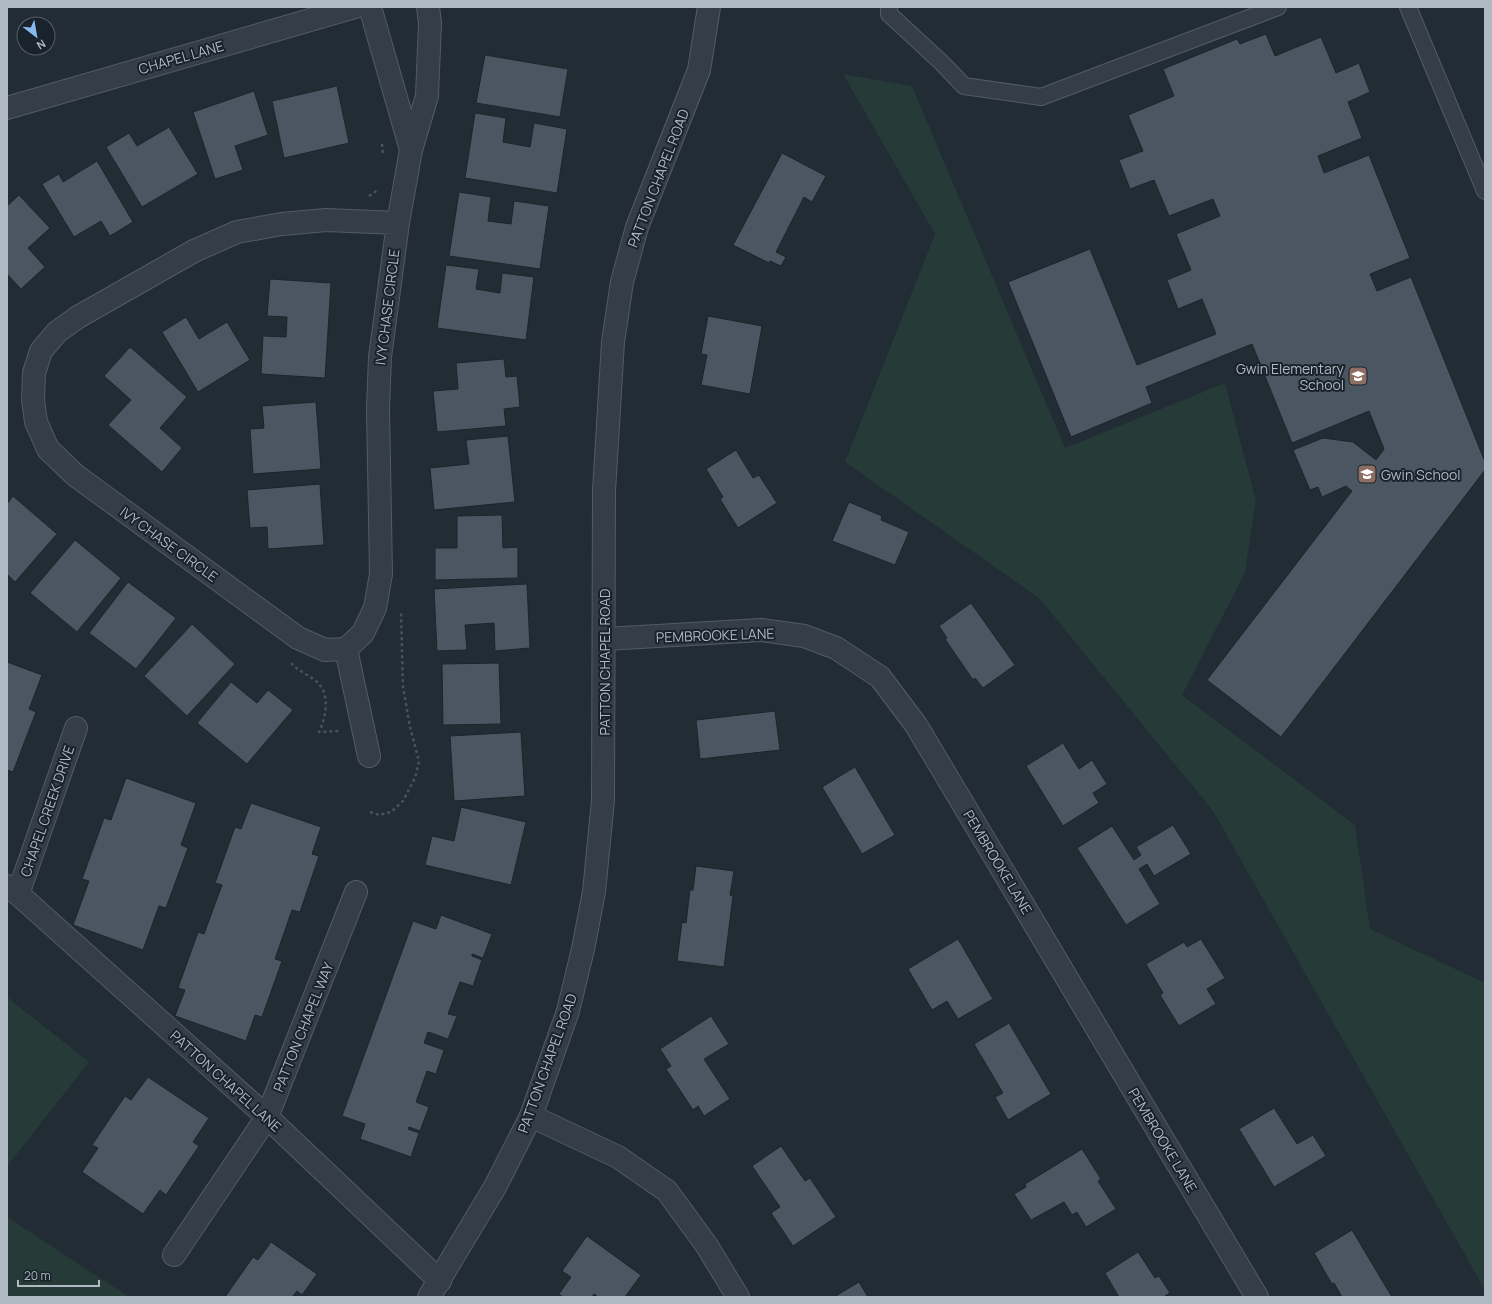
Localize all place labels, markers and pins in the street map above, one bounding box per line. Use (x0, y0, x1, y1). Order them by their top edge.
place label: Gwin Elementary School (1236, 359, 1345, 394)
school or university icon: Gwin Elementary School (1347, 365, 1369, 387)
school or university icon: Gwin School (1356, 463, 1378, 485)
place label: Gwin School (1381, 465, 1461, 484)

